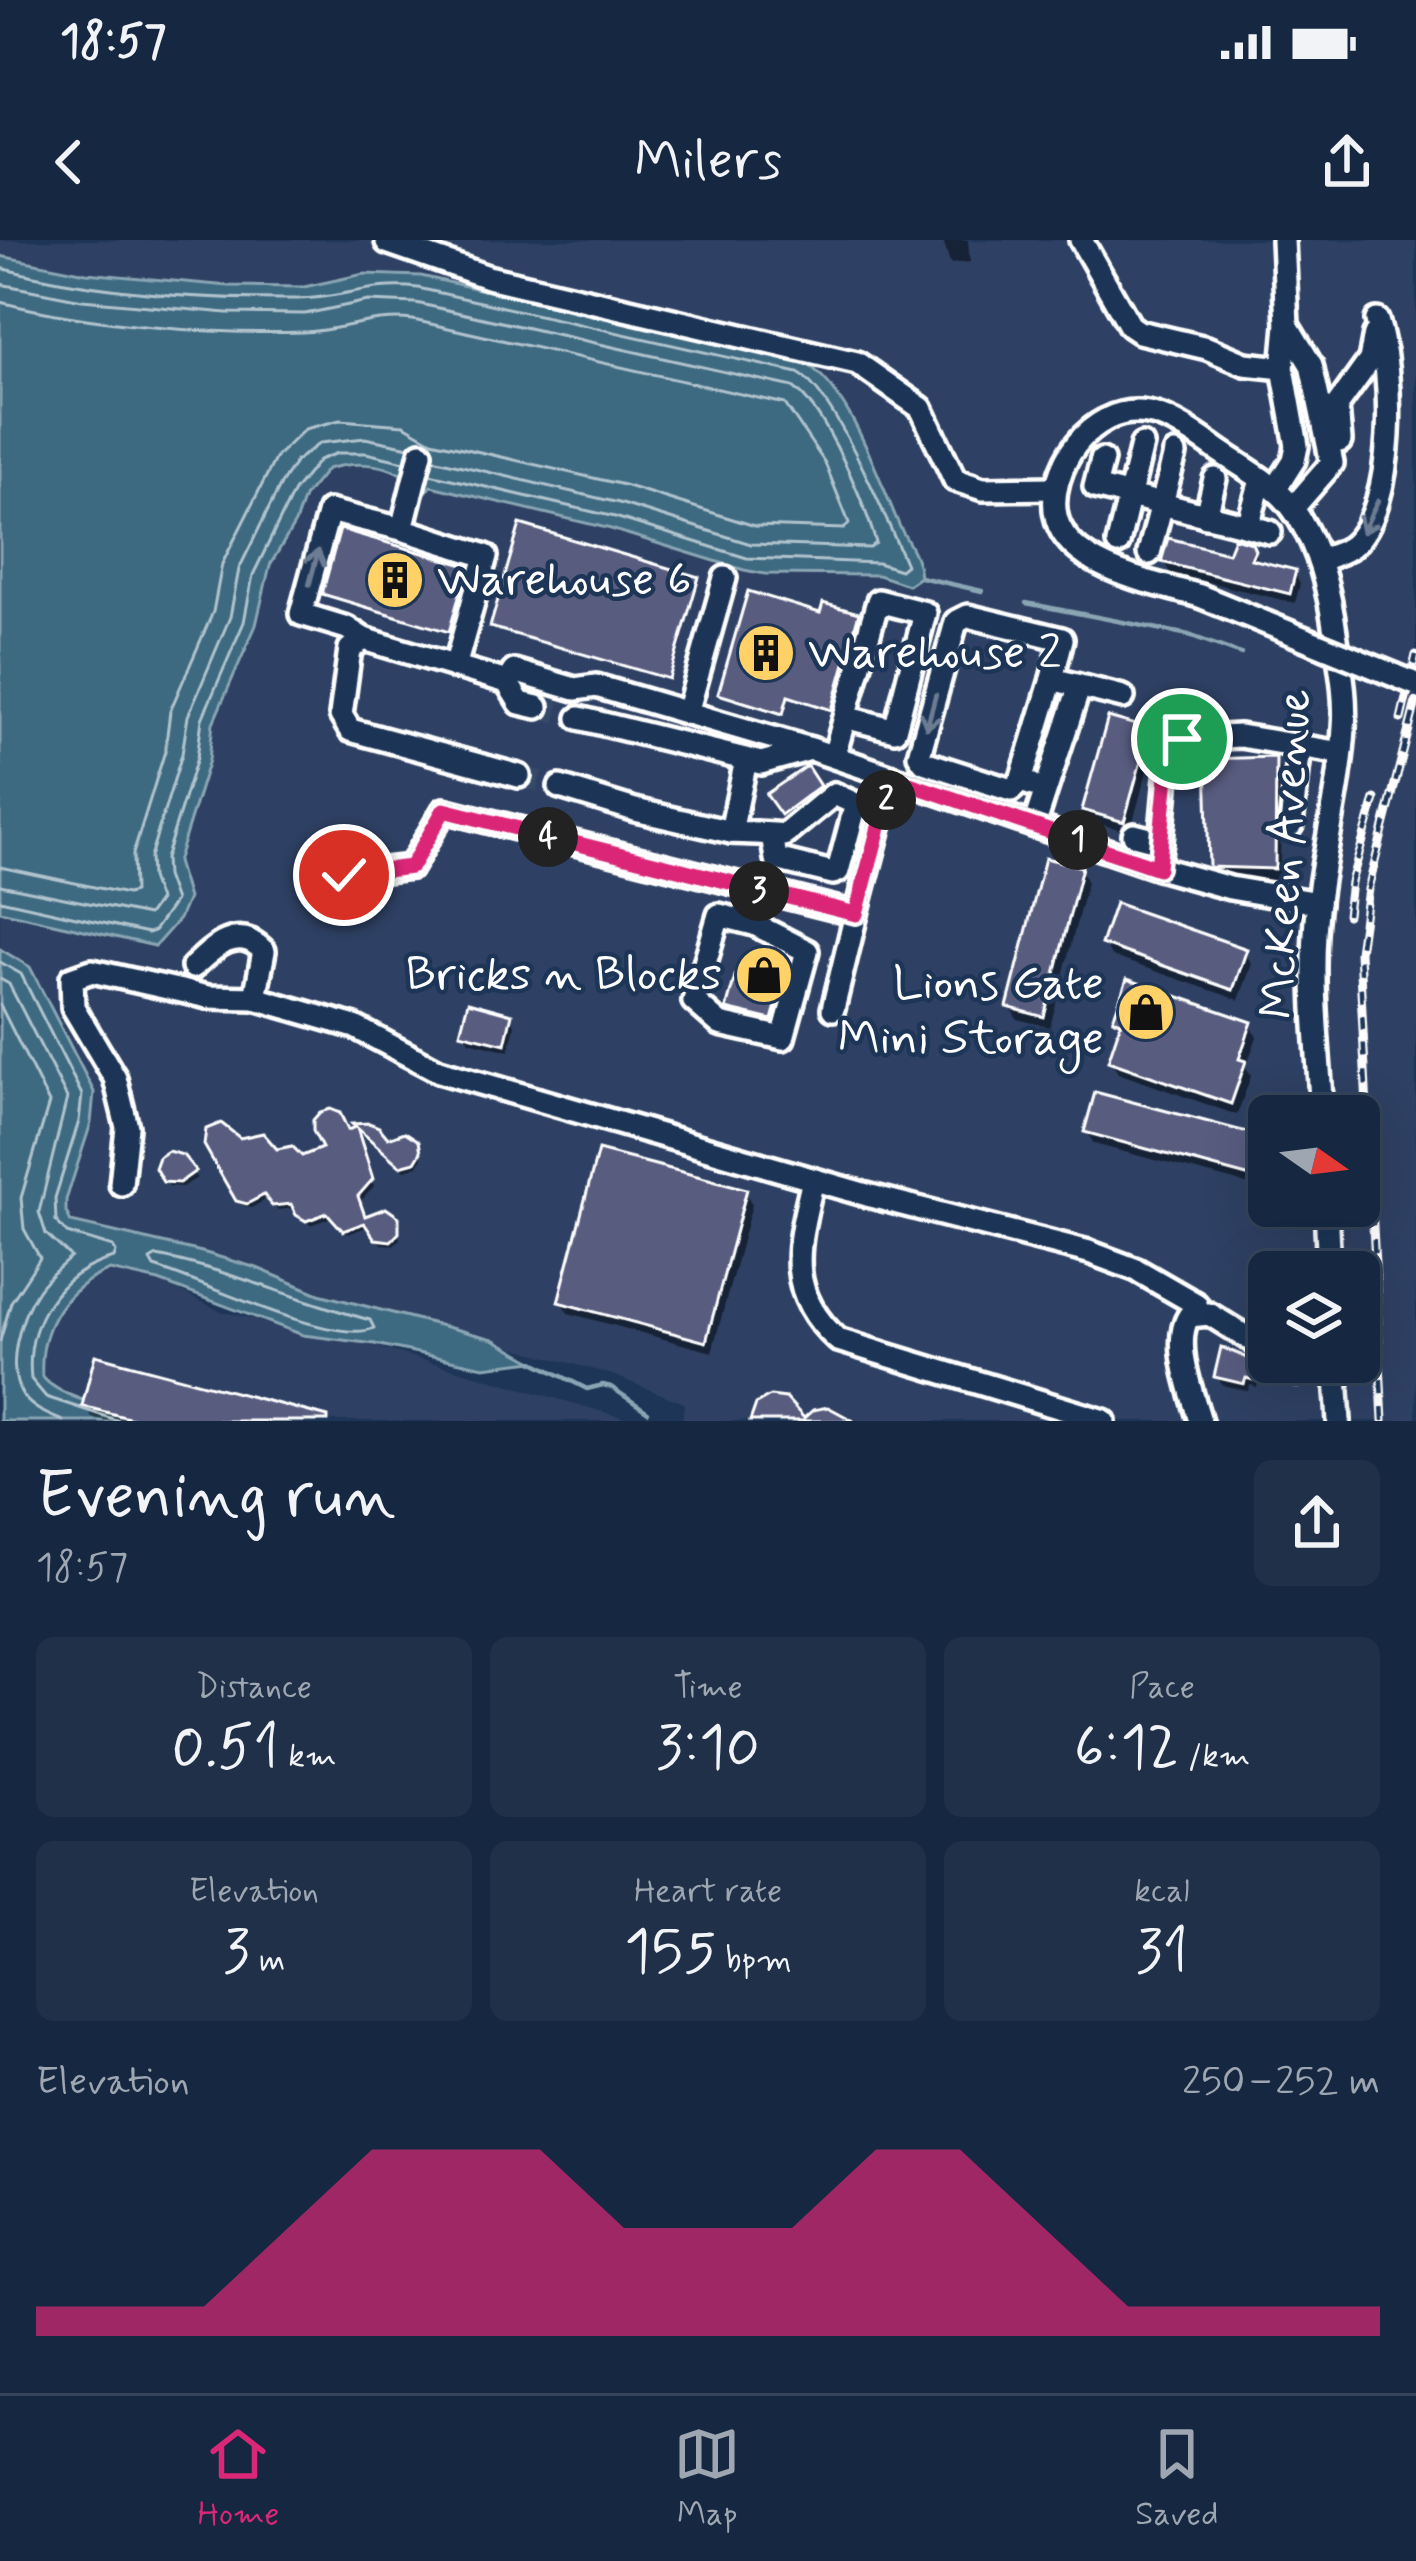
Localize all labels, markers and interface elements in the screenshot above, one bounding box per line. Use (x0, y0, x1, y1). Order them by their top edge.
text: 18:57 (60, 13, 166, 72)
text: Milers (634, 127, 782, 198)
icon: back (36, 129, 102, 195)
icon: share (1314, 129, 1380, 195)
one-way arrow (1358, 498, 1380, 534)
one-way arrow (304, 548, 326, 586)
building icon: Warehouse 6 (364, 549, 426, 611)
place label: Warehouse 6 (437, 549, 692, 612)
building icon: Warehouse 2 (735, 622, 797, 684)
place label: Warehouse 2 (808, 622, 1062, 685)
street label: McKeen Avenue (1247, 687, 1327, 1021)
pin (1131, 688, 1233, 790)
one-way arrow (919, 692, 941, 730)
icon: arrive (1149, 706, 1215, 772)
pin: 2 (856, 770, 916, 830)
text: 2 (878, 778, 894, 822)
pin: 4 (518, 807, 578, 867)
pin: 1 (1048, 810, 1108, 870)
text: 4 (538, 815, 558, 859)
text: 1 (1071, 818, 1085, 862)
pin (293, 824, 395, 926)
icon: check (311, 842, 377, 908)
pin: 3 (729, 861, 789, 921)
text: 3 (752, 869, 766, 913)
place label: Bricks n Blocks (406, 944, 722, 1007)
shop icon: Bricks n Blocks (733, 944, 795, 1006)
place label: Lions Gate Mini Storage (838, 953, 1104, 1074)
shop icon: Lions Gate Mini Storage (1115, 981, 1177, 1043)
north arrow (1248, 1095, 1380, 1227)
map controls (1248, 1095, 1380, 1383)
button: layers (1248, 1251, 1380, 1383)
text: Evening run (36, 1455, 396, 1541)
button: share (1254, 1460, 1380, 1586)
text: 18:57 (36, 1543, 128, 1594)
text: Distance (196, 1666, 312, 1710)
text: Time (673, 1666, 743, 1710)
text: Pace (1129, 1666, 1195, 1710)
text: 0.51 (172, 1710, 279, 1789)
text: 3:10 (656, 1710, 760, 1789)
text: 6:12 (1074, 1710, 1179, 1789)
text: km (279, 1735, 336, 1779)
text: /km (1179, 1735, 1250, 1779)
text: Elevation (189, 1870, 319, 1914)
text: Heart rate (634, 1870, 782, 1914)
text: kcal (1134, 1870, 1190, 1914)
text: 3 (223, 1914, 250, 1993)
text: 155 (624, 1914, 716, 1993)
text: 31 (1136, 1914, 1188, 1993)
text: m (250, 1939, 285, 1983)
text: bpm (716, 1939, 792, 1983)
text: Elevation (36, 2057, 190, 2108)
text: 250–252 m (1182, 2057, 1380, 2108)
tab: Home (197, 2421, 279, 2537)
tab: Map (674, 2421, 740, 2537)
tab: Saved (1135, 2421, 1219, 2537)

